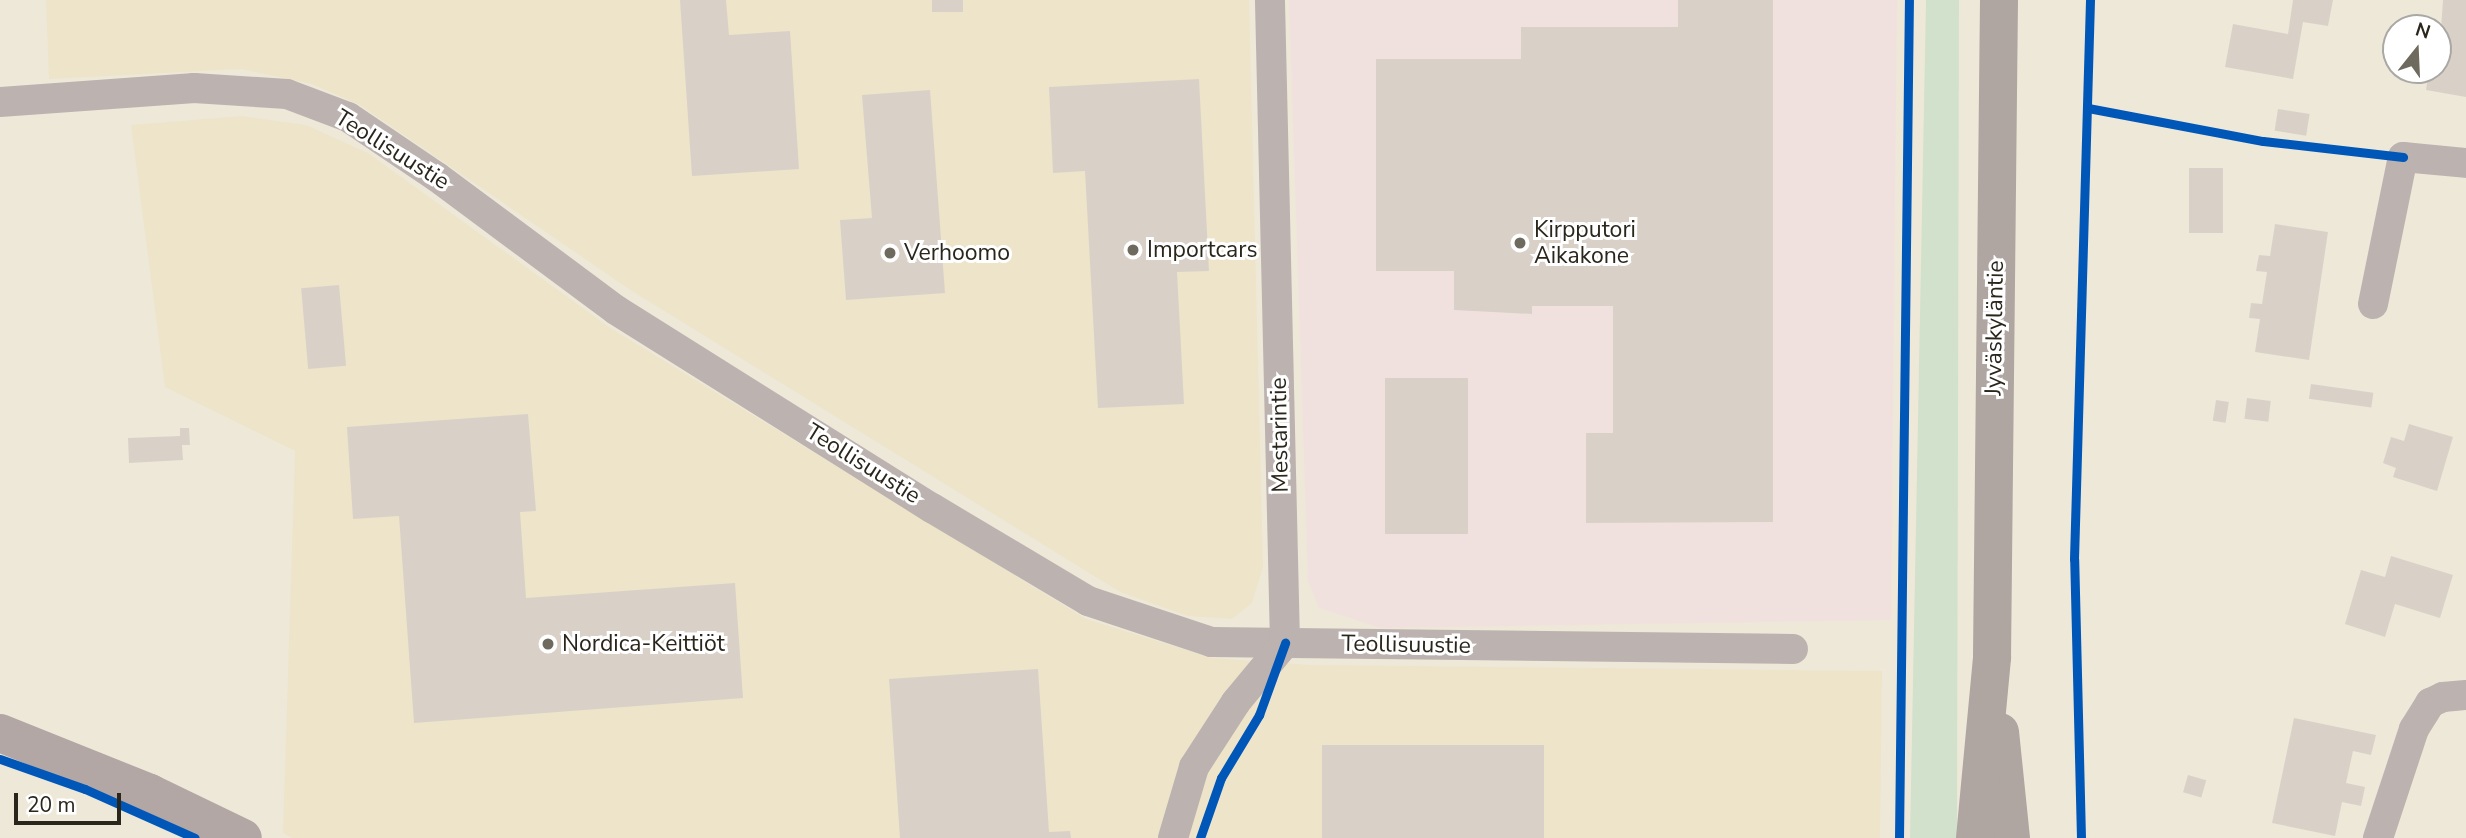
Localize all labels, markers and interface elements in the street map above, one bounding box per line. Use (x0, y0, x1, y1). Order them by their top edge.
north arrow (2382, 14, 2452, 84)
text: N (2412, 16, 2434, 45)
street label: Teollisuustie (330, 104, 454, 196)
place label: Kirpputori Aikakone (1534, 216, 1636, 270)
marker: Kirpputori Aikakone (1512, 235, 1528, 251)
place label: Importcars (1147, 236, 1257, 264)
place label: Verhoomo (904, 239, 1010, 267)
marker: Importcars (1125, 242, 1141, 258)
marker: Verhoomo (882, 245, 898, 261)
street label: Jyväskyläntie (1980, 260, 2010, 396)
street label: Mestarintie (1265, 377, 1295, 493)
street label: Teollisuustie (801, 418, 925, 510)
place label: Nordica-Keittiöt (562, 630, 725, 658)
street label: Teollisuustie (1341, 630, 1471, 660)
marker: Nordica-Keittiöt (540, 636, 556, 652)
scale bar (18, 778, 124, 822)
text: 20 m (27, 791, 76, 819)

